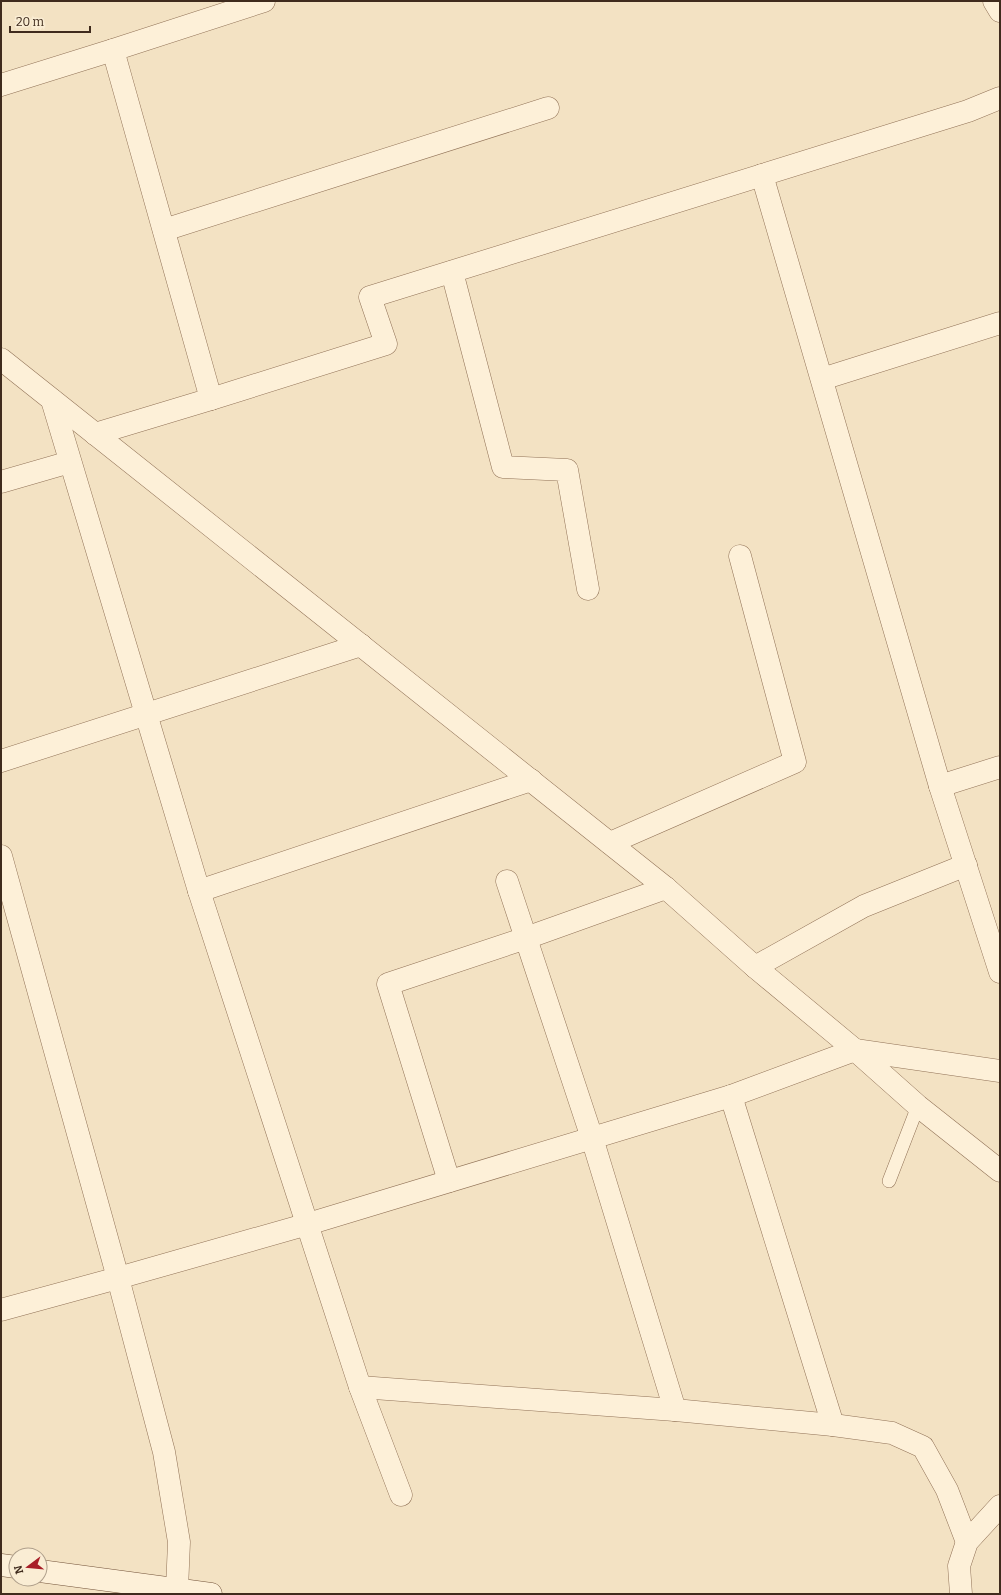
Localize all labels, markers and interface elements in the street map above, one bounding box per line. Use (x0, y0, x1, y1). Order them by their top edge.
scale bar (10, 8, 90, 34)
text: 20 m (16, 15, 45, 29)
north arrow (8, 1547, 48, 1587)
text: N (11, 1563, 26, 1575)

